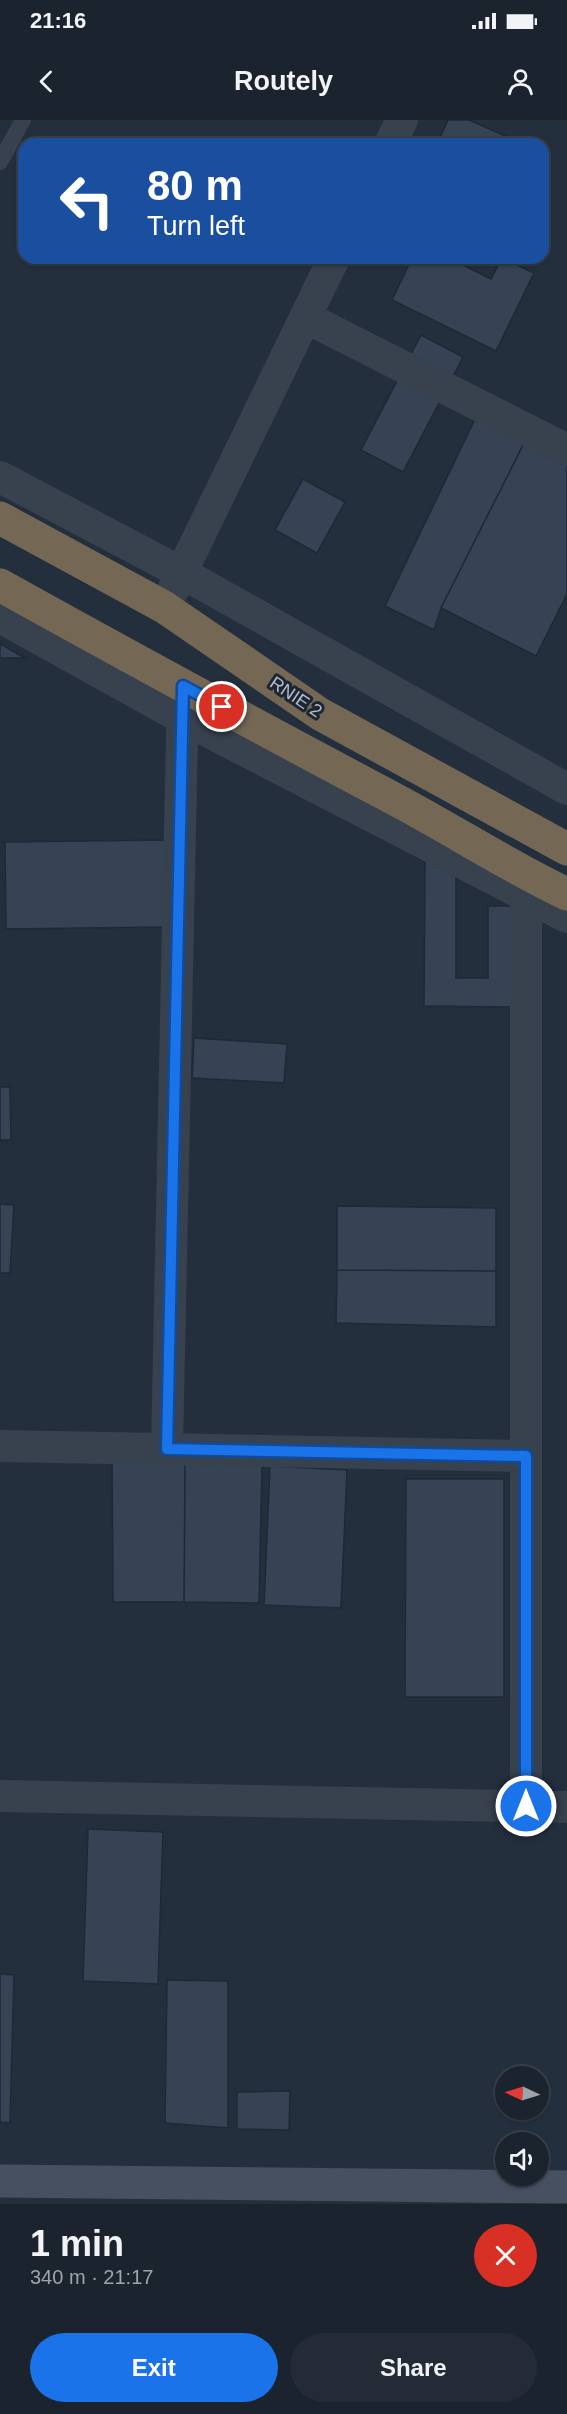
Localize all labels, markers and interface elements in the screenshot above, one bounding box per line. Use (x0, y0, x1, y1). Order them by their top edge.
text: 21:16 (30, 8, 86, 33)
icon: back (30, 65, 63, 98)
icon: person (504, 65, 537, 98)
text: Routely (234, 66, 333, 96)
icon: left (48, 162, 126, 240)
text: 80 m (147, 162, 243, 209)
text: Turn left (147, 211, 245, 241)
street label: RNIE 2 (266, 672, 326, 722)
pin (196, 681, 247, 732)
icon: arrive (205, 690, 238, 723)
position arrow (494, 1774, 558, 1838)
north arrow (495, 2066, 549, 2120)
map controls (495, 2066, 549, 2186)
button: sound (495, 2132, 549, 2186)
text: 1 min (30, 2223, 124, 2264)
button: close (474, 2224, 537, 2287)
text: 340 m · 21:17 (30, 2266, 153, 2288)
button: Exit (30, 2333, 278, 2402)
button: Share (290, 2333, 537, 2402)

